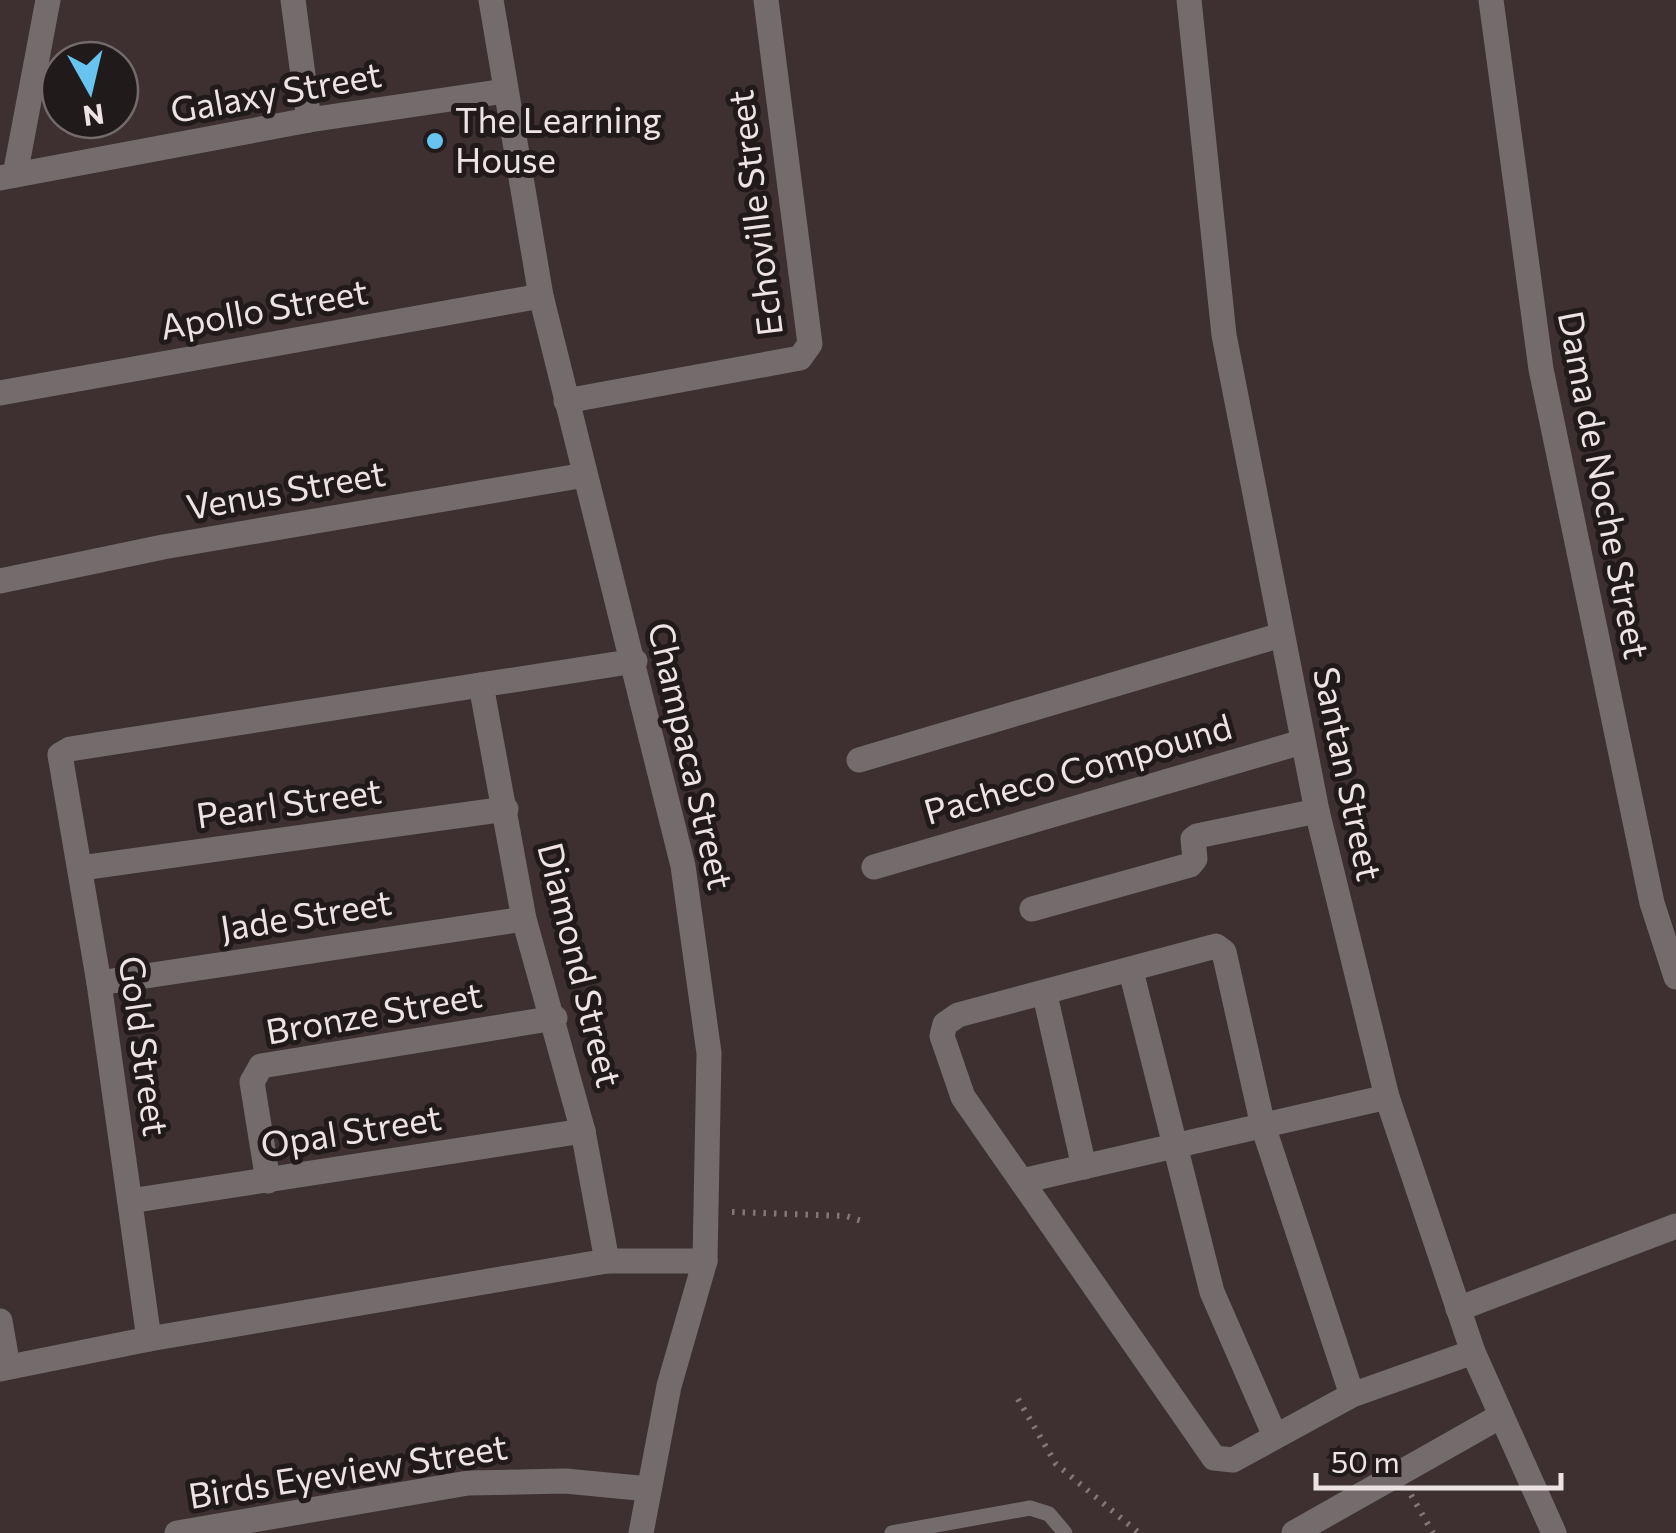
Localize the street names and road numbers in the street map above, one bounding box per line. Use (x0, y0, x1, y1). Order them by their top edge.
street label: Galaxy Street (167, 51, 384, 130)
street label: Echoville Street (717, 88, 790, 339)
street label: Apollo Street (156, 268, 371, 347)
street label: Dama de Noche Street (1551, 307, 1660, 662)
street label: Venus Street (183, 450, 388, 527)
street label: Champaca Street (641, 618, 744, 893)
street label: Santan Street (1306, 663, 1393, 884)
street label: Pacheco Compound (919, 703, 1236, 832)
street label: Pearl Street (193, 767, 384, 836)
street label: Diamond Street (530, 838, 633, 1091)
street label: Jade Street (217, 879, 394, 948)
street label: Gold Street (112, 953, 179, 1138)
street label: Bronze Street (262, 971, 485, 1052)
street label: Opal Street (257, 1094, 444, 1165)
street label: Birds Eyeview Street (185, 1423, 510, 1516)

